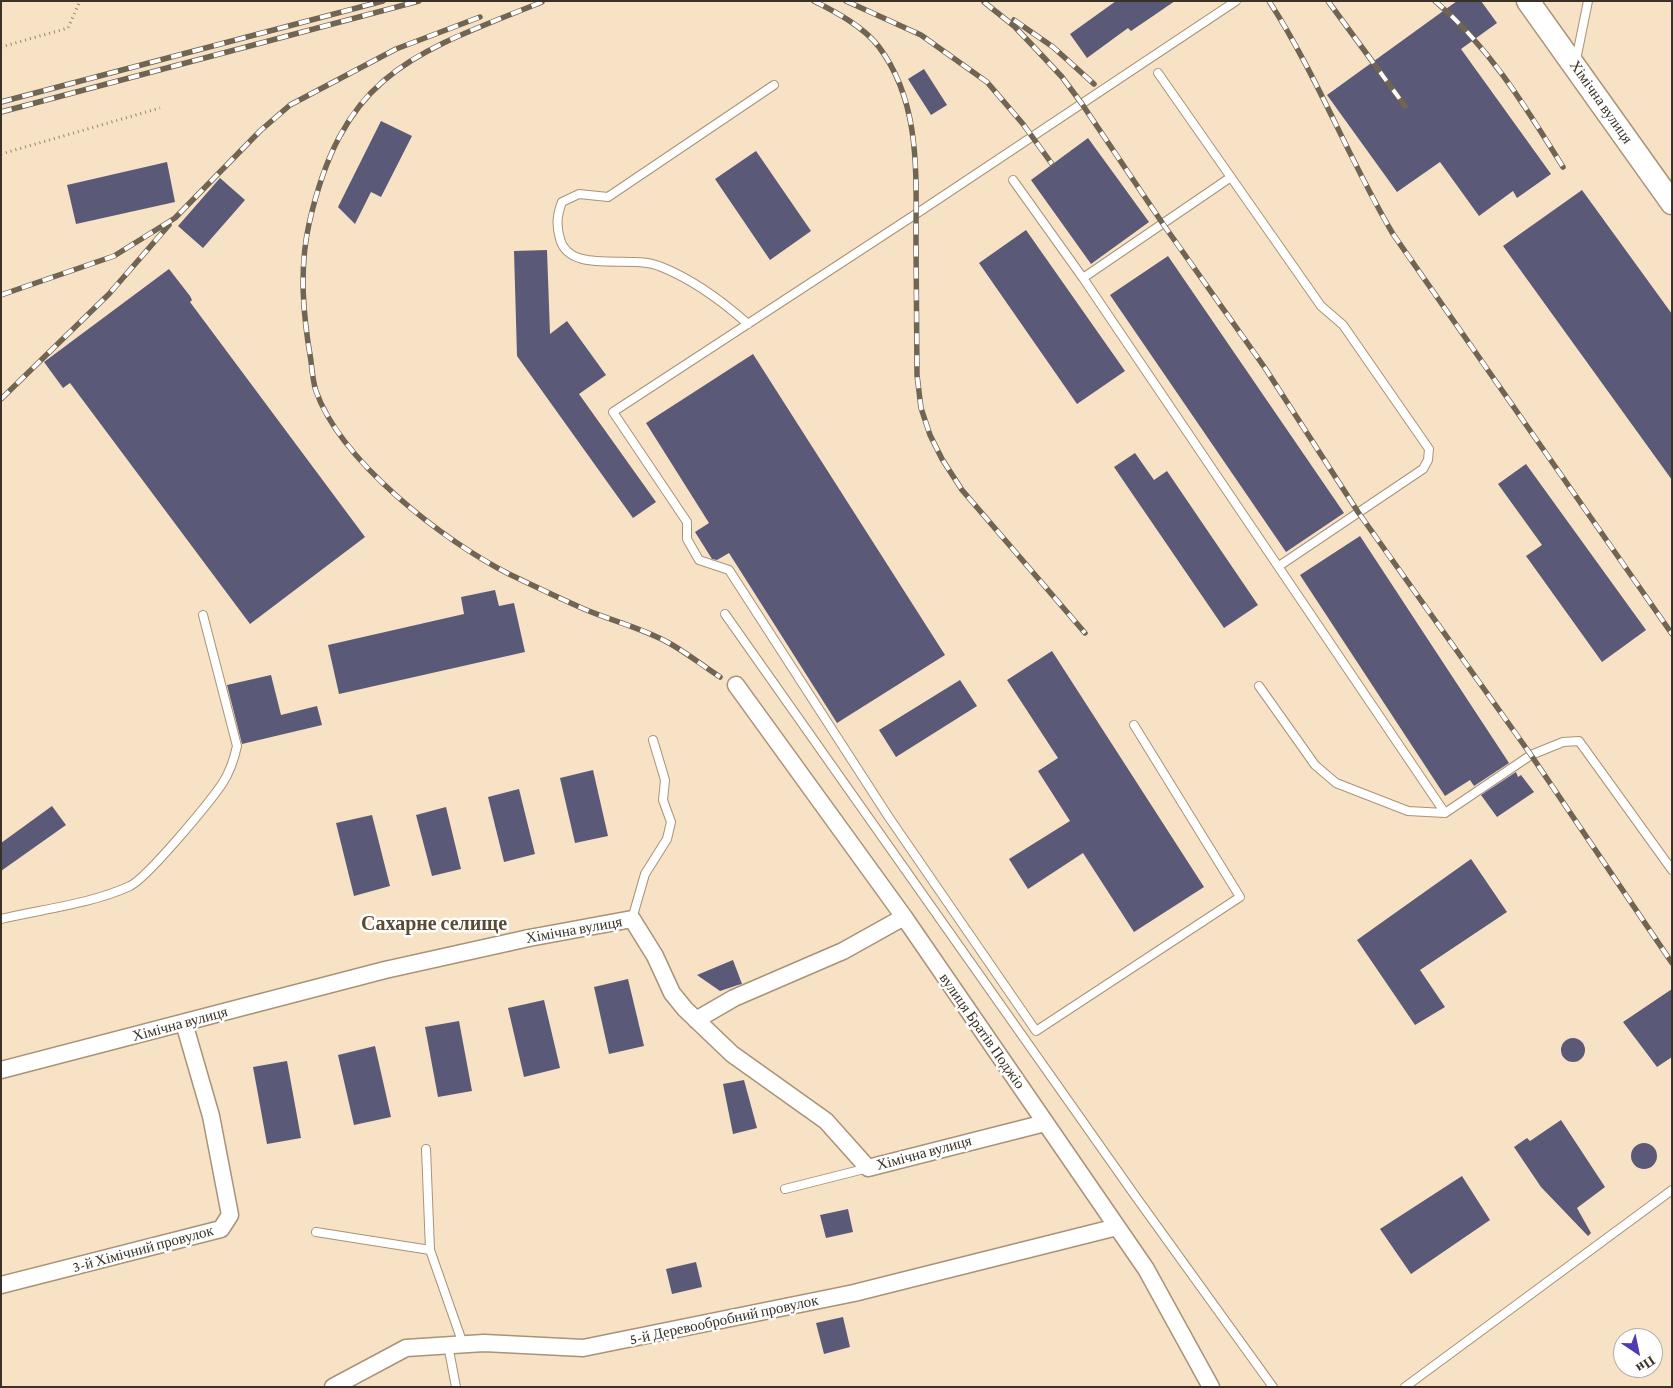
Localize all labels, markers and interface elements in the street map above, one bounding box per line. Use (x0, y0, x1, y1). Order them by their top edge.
street label: Хімічна вулиця (1566, 57, 1636, 147)
district label: Сахарне селище (361, 912, 507, 936)
street label: Хімічна вулиця (524, 913, 624, 947)
street label: вулиця Братів Поджіо (935, 970, 1029, 1092)
street label: Хімічна вулиця (131, 1003, 229, 1045)
street label: Хімічна вулиця (875, 1132, 973, 1174)
street label: 3-й Хімічний провулок (71, 1222, 215, 1276)
street label: 5-й Деревообробний провулок (628, 1291, 820, 1349)
north arrow (1613, 1328, 1663, 1378)
text: Пн (1633, 1353, 1658, 1377)

